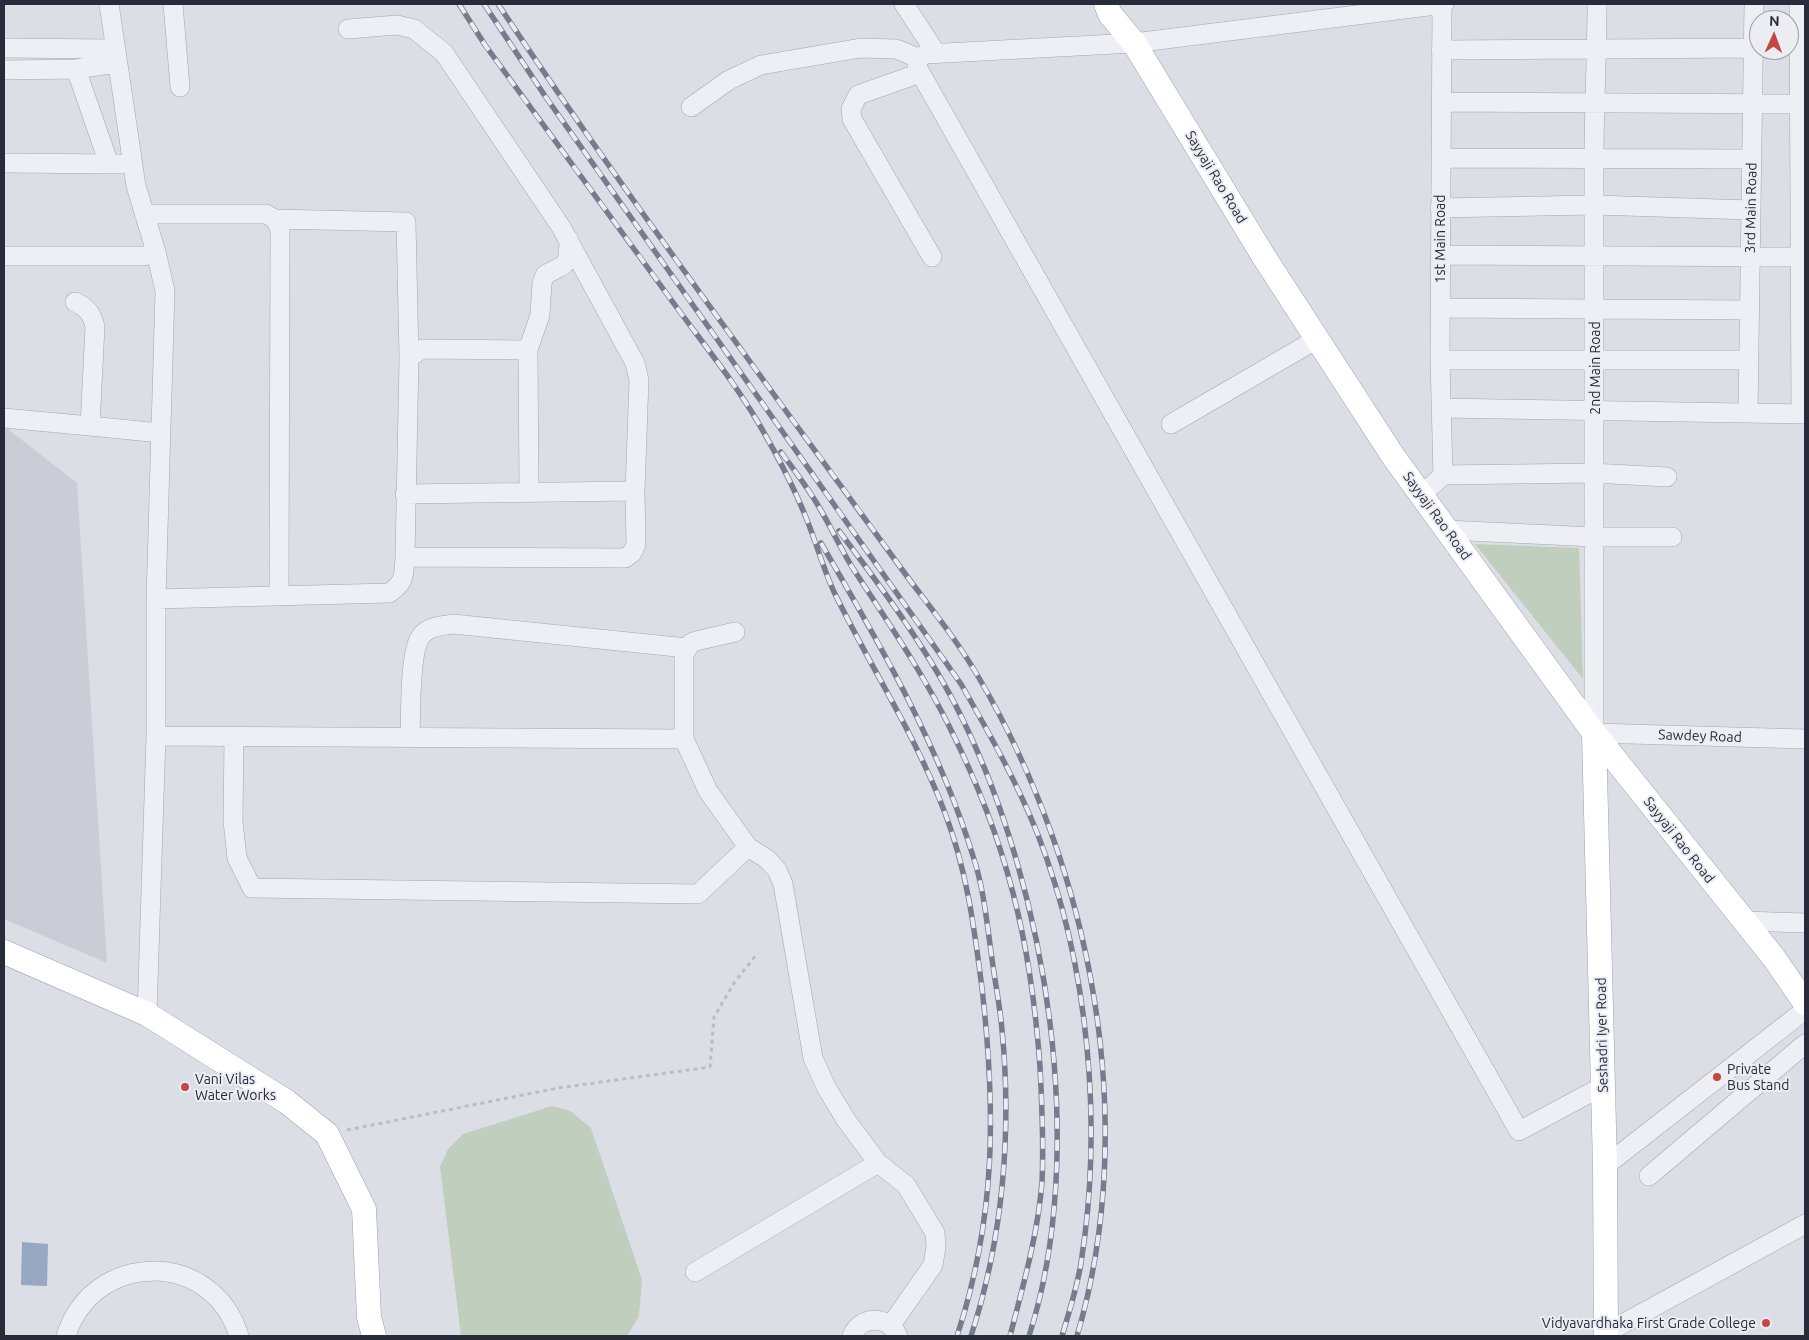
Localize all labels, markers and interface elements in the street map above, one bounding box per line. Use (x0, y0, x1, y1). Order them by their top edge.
north arrow (1749, 10, 1799, 60)
text: N (1769, 13, 1780, 29)
street label: Sayyaji Rao Road (1182, 128, 1250, 226)
street label: 3rd Main Road (1742, 162, 1760, 254)
street label: 1st Main Road (1432, 195, 1448, 283)
street label: 2nd Main Road (1587, 321, 1603, 415)
street label: Sayyaji Rao Road (1399, 469, 1475, 563)
street label: Sawdey Road (1658, 726, 1742, 746)
street label: Sayyaji Rao Road (1640, 793, 1718, 887)
street label: Seshadri Iyer Road (1593, 977, 1611, 1093)
place label: Private Bus Stand (1727, 1061, 1789, 1094)
place label: Vani Vilas Water Works (195, 1071, 276, 1104)
marker: Private Bus Stand (1711, 1071, 1723, 1083)
marker: Vani Vilas Water Works (179, 1081, 191, 1093)
place label: Vidyavardhaka First Grade College (1542, 1315, 1756, 1331)
marker: Vidyavardhaka First Grade College (1760, 1317, 1772, 1329)

